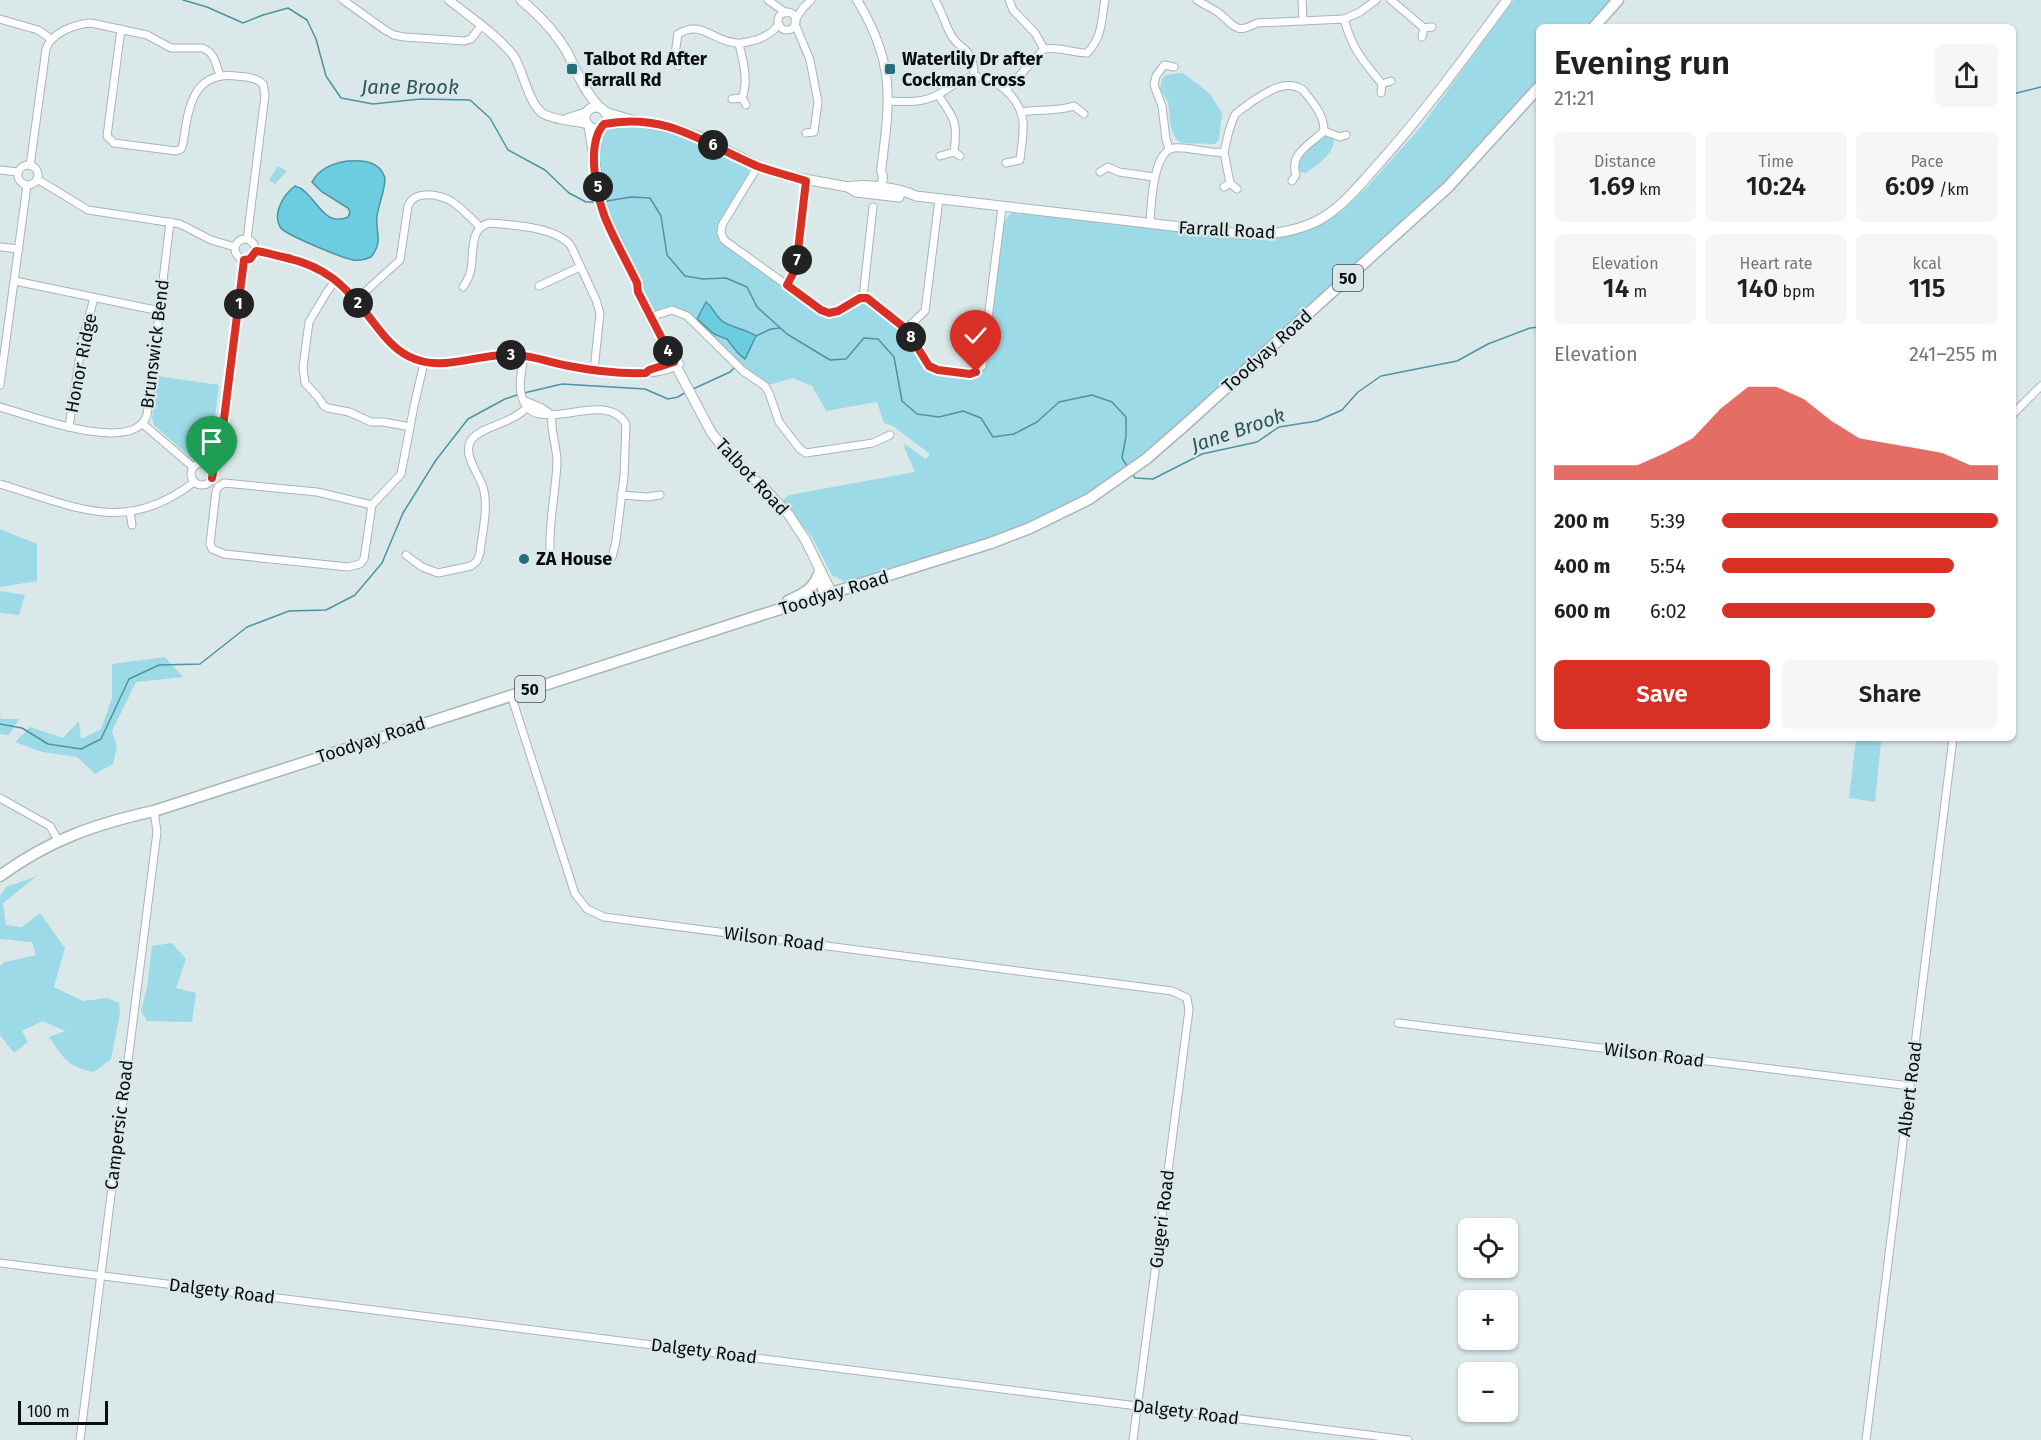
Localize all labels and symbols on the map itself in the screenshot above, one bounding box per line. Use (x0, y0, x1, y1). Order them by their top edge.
place label: Talbot Rd After Farrall Rd (584, 48, 708, 91)
place label: Waterlily Dr after Cockman Cross (902, 48, 1044, 91)
marker: Talbot Rd After Farrall Rd (565, 62, 579, 76)
marker: Waterlily Dr after Cockman Cross (883, 62, 897, 76)
water label: Jane Brook (360, 75, 459, 99)
pin: 6 (698, 130, 728, 160)
pin: 5 (583, 172, 613, 202)
street label: Farrall Road (1178, 216, 1276, 244)
pin: 7 (782, 245, 812, 275)
road number: 50 (1333, 265, 1363, 291)
street label: Brunswick Bend (136, 278, 174, 410)
pin: 2 (343, 288, 373, 318)
pin: 1 (224, 289, 254, 319)
street label: Toodyay Road (1218, 305, 1316, 397)
pin (950, 310, 1001, 372)
street label: Honor Ridge (61, 311, 101, 415)
pin: 8 (896, 322, 926, 352)
pin: 4 (653, 336, 683, 366)
pin: 3 (496, 340, 526, 370)
water label: Jane Brook (1187, 403, 1288, 458)
pin (186, 416, 237, 478)
street label: Talbot Road (711, 434, 793, 520)
place label: ZA House (536, 548, 612, 570)
marker: ZA House (517, 552, 531, 566)
street label: Toodyay Road (777, 566, 891, 620)
road number: 50 (515, 676, 545, 702)
street label: Toodyay Road (314, 712, 428, 768)
street label: Wilson Road (723, 922, 825, 956)
street label: Wilson Road (1603, 1038, 1705, 1072)
street label: Albert Road (1893, 1040, 1927, 1138)
street label: Campersic Road (100, 1059, 138, 1191)
street label: Gugeri Road (1145, 1169, 1179, 1269)
street label: Dalgety Road (168, 1274, 276, 1308)
street label: Dalgety Road (650, 1334, 758, 1368)
street label: Dalgety Road (1132, 1395, 1240, 1429)
scale bar (18, 1398, 108, 1426)

